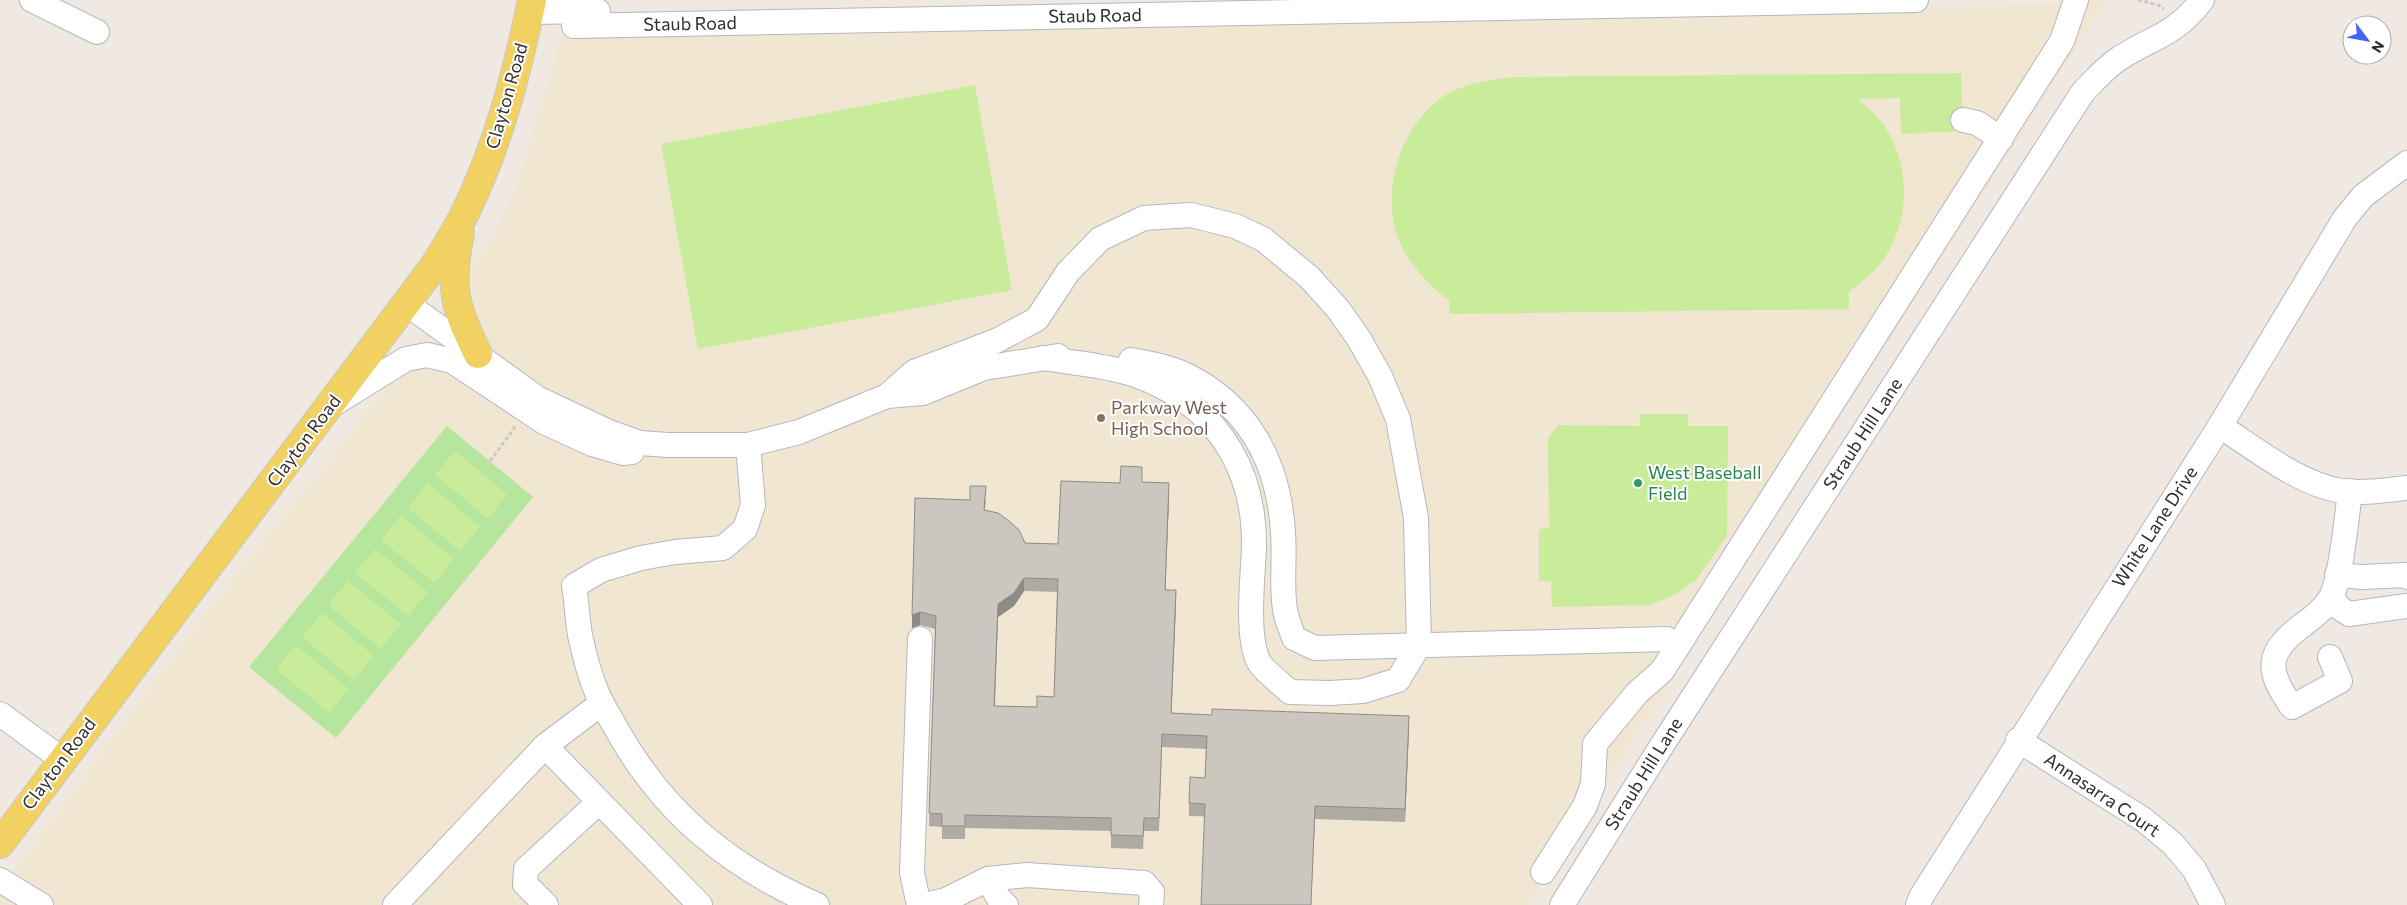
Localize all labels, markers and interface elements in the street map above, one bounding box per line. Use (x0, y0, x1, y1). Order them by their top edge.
street label: Staub Road (1048, 3, 1142, 27)
street label: Staub Road (643, 11, 737, 35)
north arrow (2342, 15, 2392, 65)
text: N (2368, 38, 2388, 56)
street label: Clayton Road (480, 40, 532, 151)
street label: Straub Hill Lane (1818, 374, 1906, 493)
street label: Clayton Road (262, 390, 345, 491)
place label: Parkway West High School (1111, 396, 1227, 439)
marker: Parkway West High School (1095, 412, 1107, 424)
place label: West Baseball Field (1648, 461, 1762, 504)
street label: White Lane Drive (2107, 462, 2201, 591)
marker: West Baseball Field (1632, 477, 1644, 489)
street label: Clayton Road (17, 713, 100, 814)
street label: Straub Hill Lane (1600, 713, 1687, 834)
street label: Annasarra Court (2041, 747, 2165, 841)

